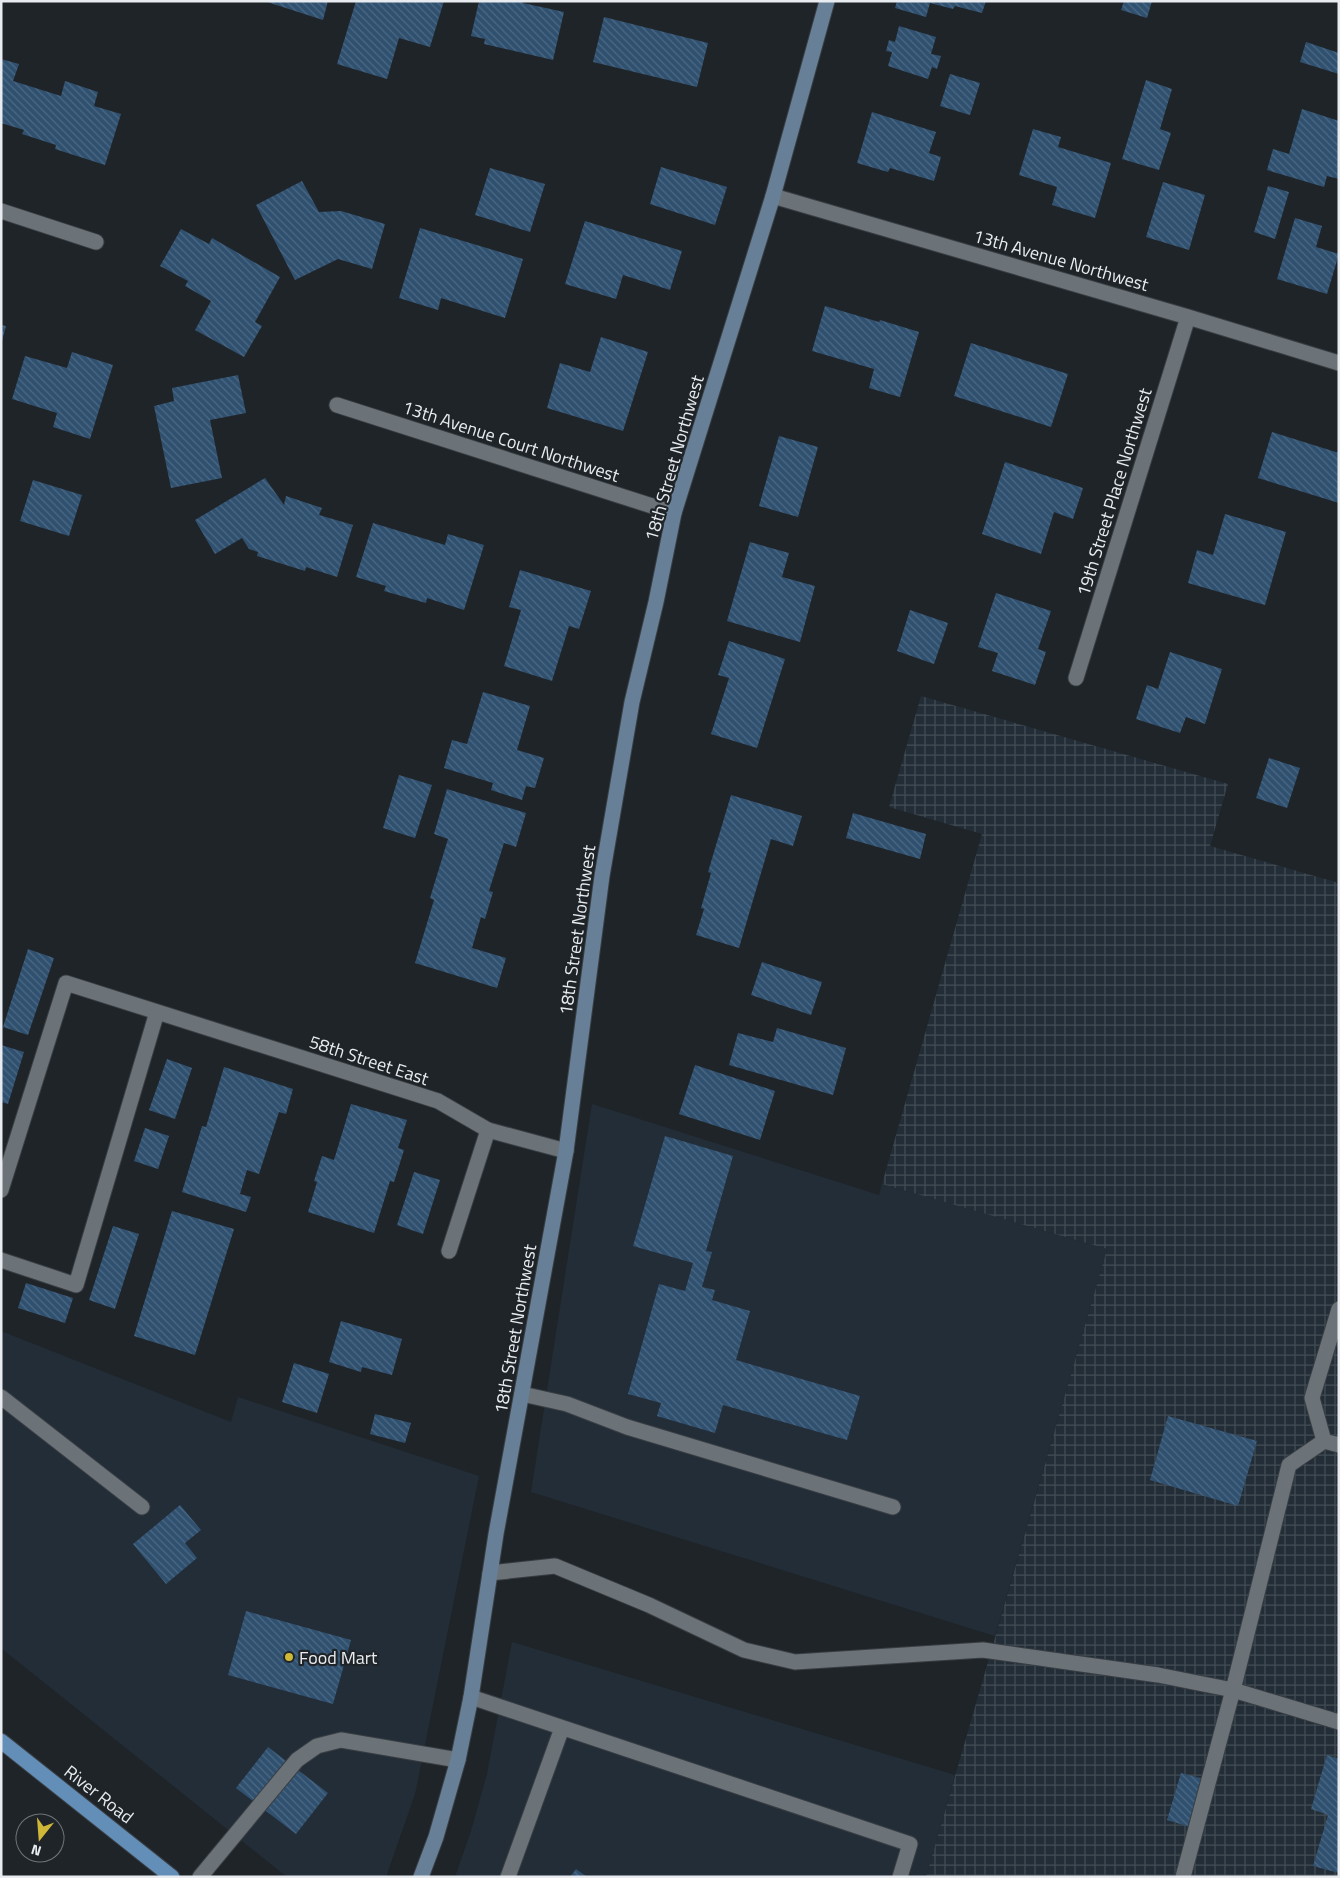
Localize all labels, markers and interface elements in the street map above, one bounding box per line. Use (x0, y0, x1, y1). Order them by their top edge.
street label: 13th Avenue Northwest (970, 222, 1153, 298)
street label: 18th Street Northwest (637, 371, 711, 544)
street label: 19th Street Place Northwest (1069, 384, 1159, 599)
street label: 13th Avenue Court Northwest (399, 393, 624, 489)
street label: 18th Street Northwest (552, 842, 602, 1017)
street label: 58th Street East (306, 1028, 433, 1092)
street label: 18th Street Northwest (487, 1242, 543, 1416)
place label: Food Mart (299, 1644, 378, 1671)
marker: Food Mart (283, 1651, 295, 1663)
street label: River Road (58, 1758, 140, 1830)
north arrow (15, 1813, 65, 1863)
text: N (28, 1839, 44, 1862)

